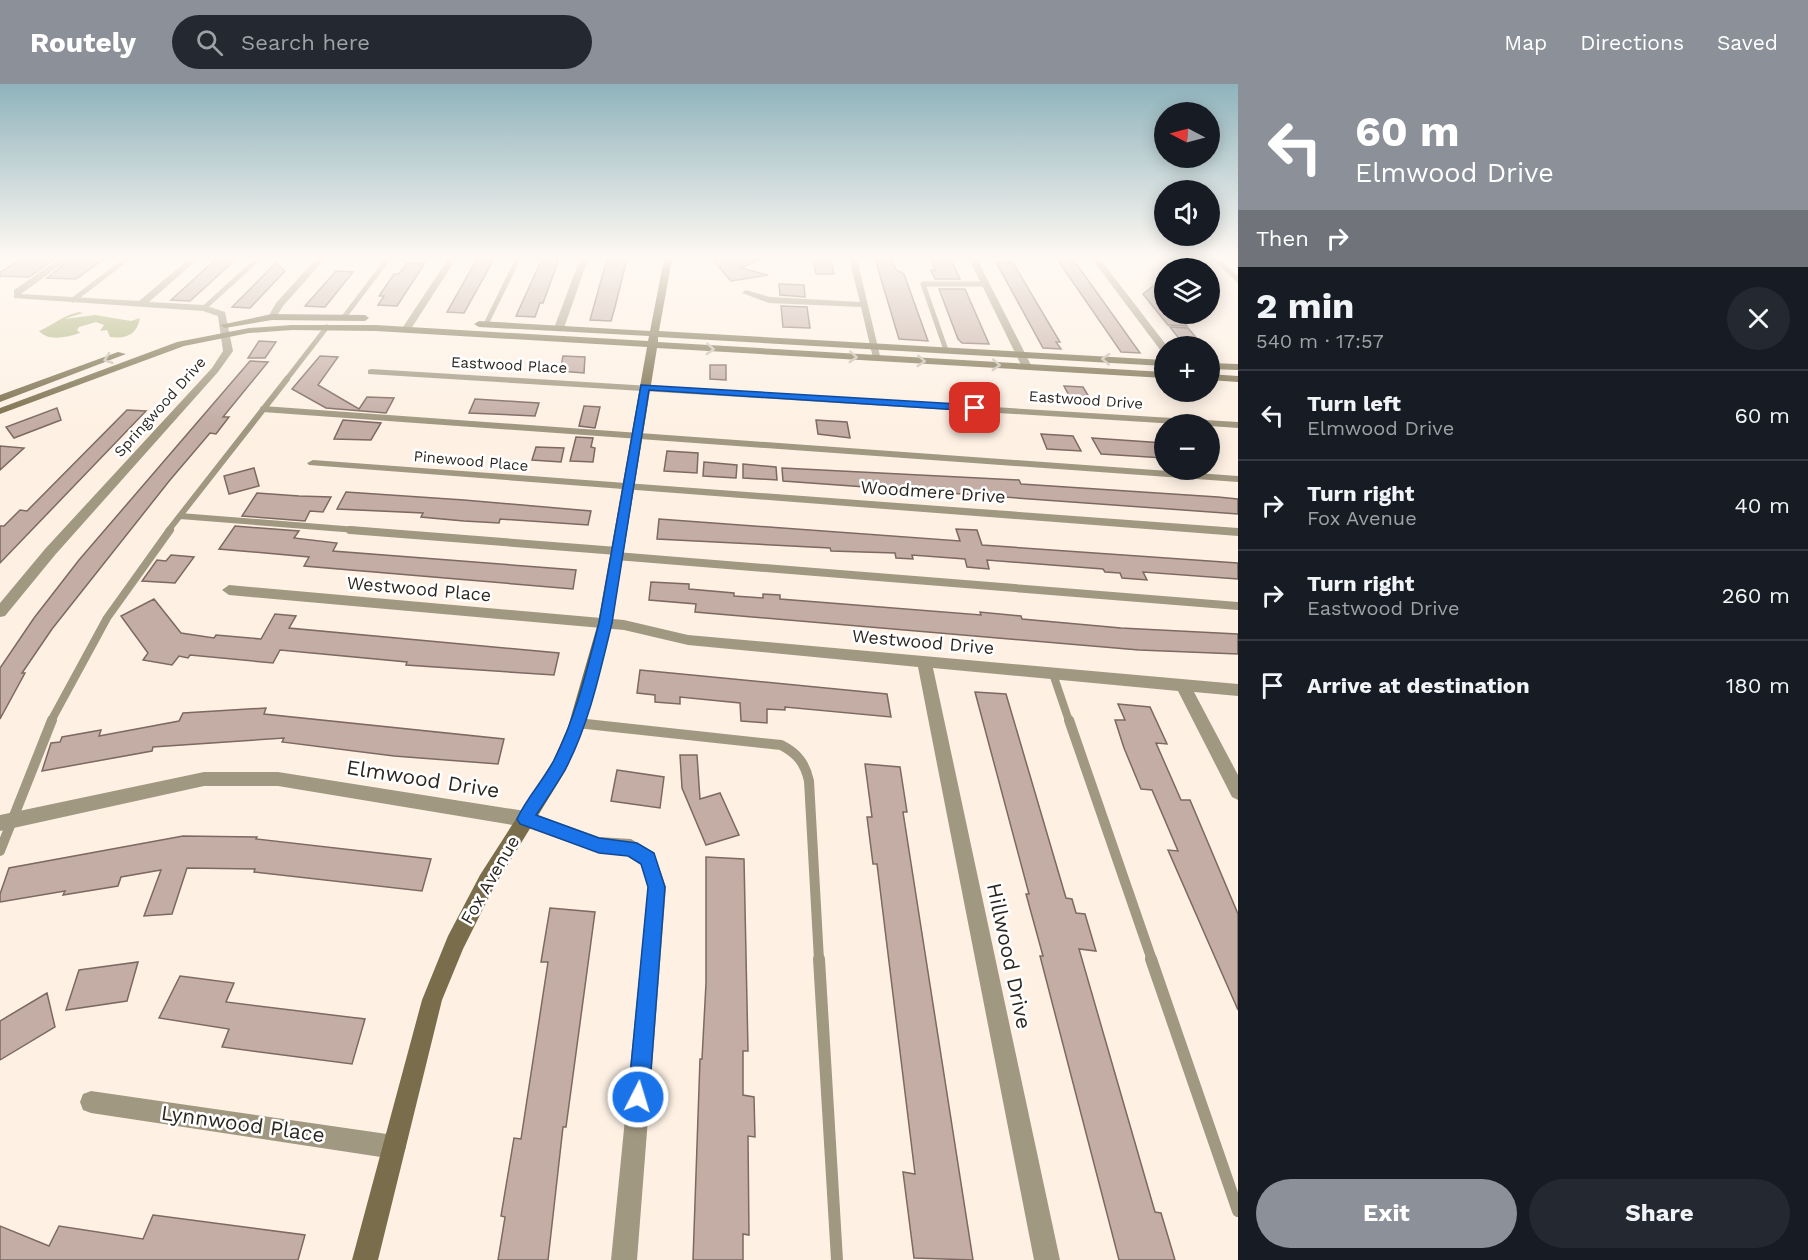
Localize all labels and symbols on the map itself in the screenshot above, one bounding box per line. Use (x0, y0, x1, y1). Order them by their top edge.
north arrow (1154, 102, 1220, 168)
one-way arrow (706, 342, 715, 355)
one-way arrow (848, 350, 857, 363)
one-way arrow (103, 351, 114, 364)
street label: Springwood Drive (110, 353, 210, 461)
street label: Eastwood Place (450, 353, 568, 377)
one-way arrow (1101, 353, 1110, 366)
one-way arrow (917, 354, 926, 367)
one-way arrow (991, 358, 1000, 371)
pin (949, 382, 1000, 433)
street label: Eastwood Drive (1028, 387, 1144, 413)
street label: Pinewood Place (413, 447, 529, 475)
street label: Woodmere Drive (860, 476, 1006, 507)
street label: Westwood Place (346, 572, 492, 605)
street label: Westwood Drive (851, 625, 995, 658)
street label: Elmwood Drive (345, 754, 501, 803)
street label: Fox Avenue (456, 832, 523, 928)
street label: Hillwood Drive (982, 881, 1037, 1031)
position arrow (606, 1065, 670, 1129)
street label: Lynnwood Place (160, 1100, 327, 1147)

